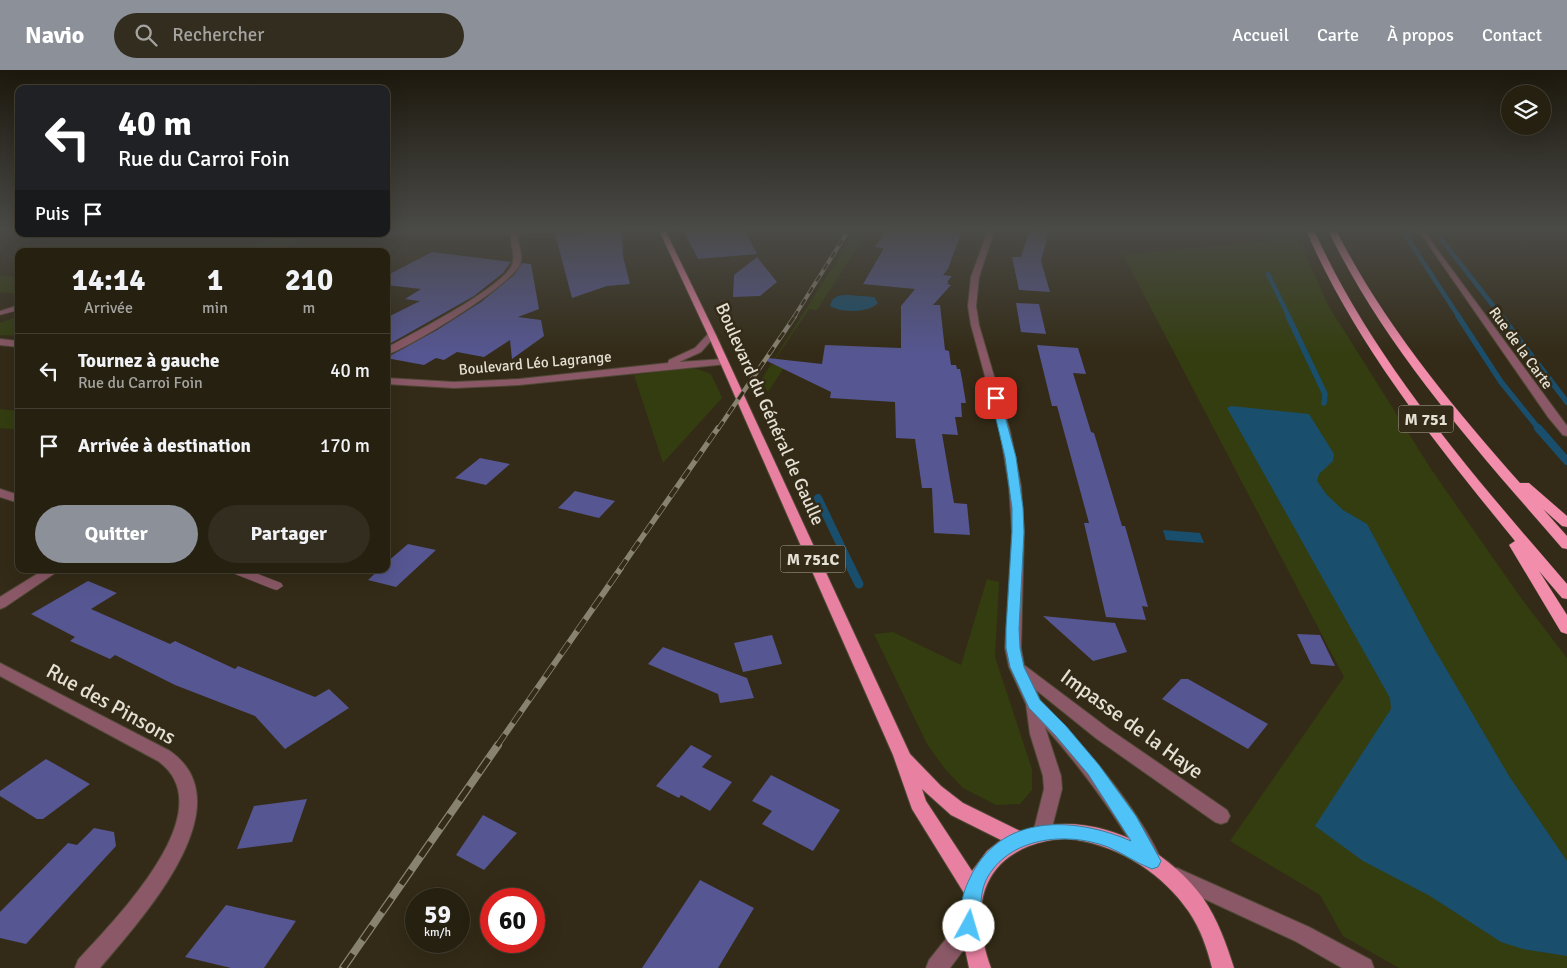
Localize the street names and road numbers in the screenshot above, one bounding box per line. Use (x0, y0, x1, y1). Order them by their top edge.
street label: Boulevard du Général de Gaulle (711, 299, 829, 529)
street label: Rue de la Carte (1485, 304, 1557, 392)
street label: Boulevard Léo Lagrange (458, 347, 612, 379)
road number: M 751 (1398, 406, 1454, 432)
road number: M 751C (780, 546, 846, 572)
street label: Rue des Pinsons (42, 658, 180, 750)
street label: Impasse de la Haye (1055, 663, 1209, 785)

